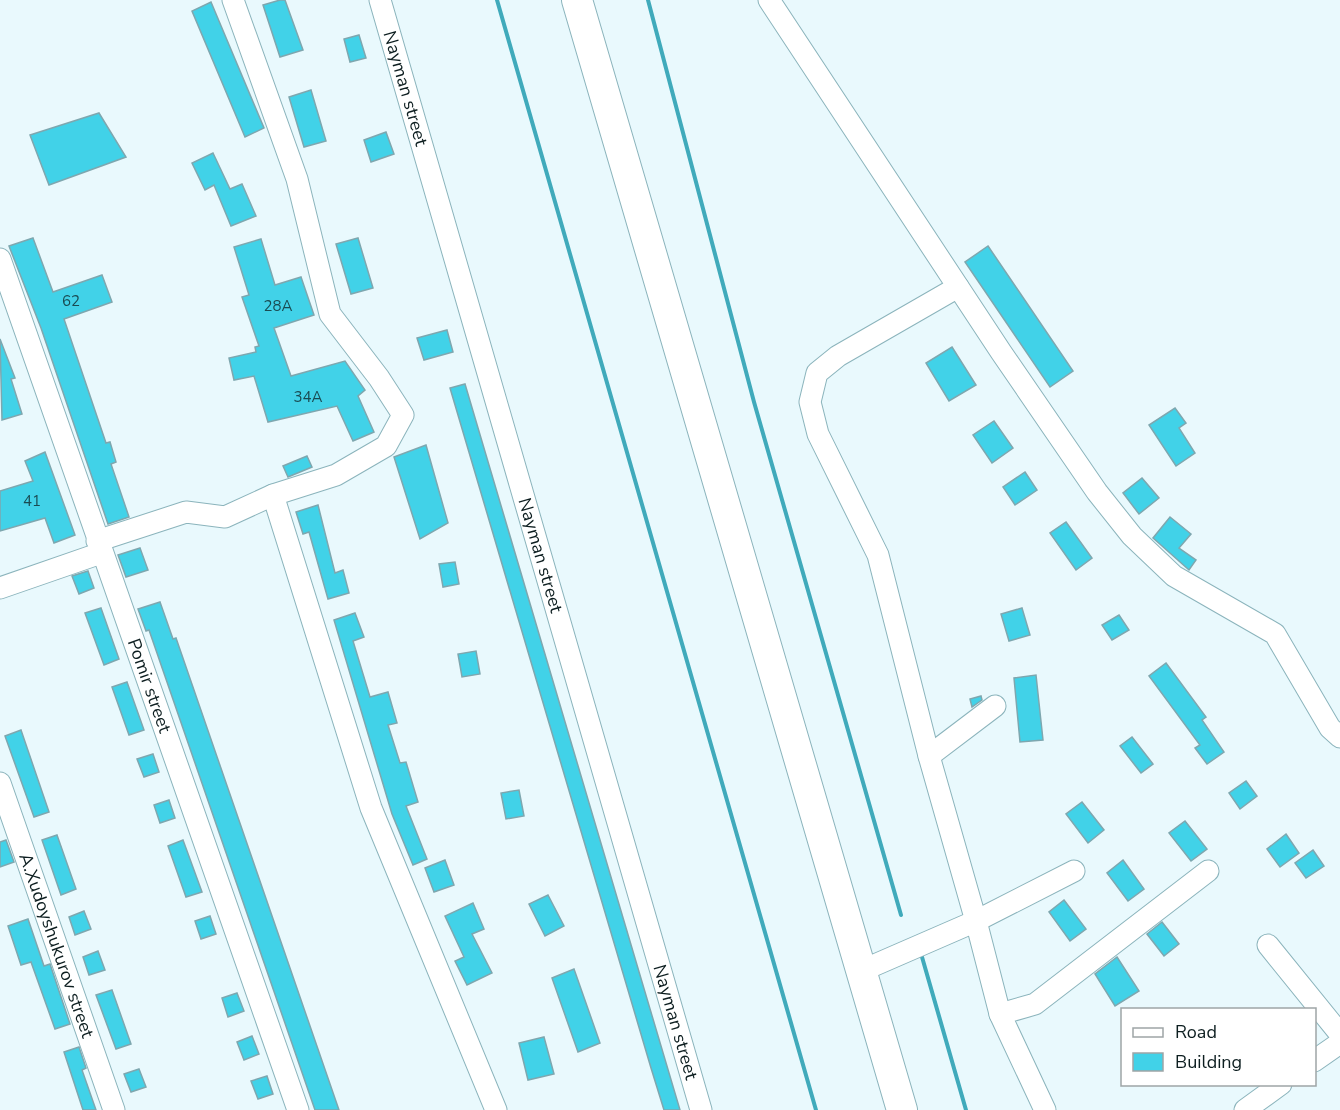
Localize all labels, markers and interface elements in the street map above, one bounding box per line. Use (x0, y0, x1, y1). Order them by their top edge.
street label: Nayman street (378, 28, 434, 149)
house number: 62 (62, 291, 80, 311)
house number: 28A (264, 296, 293, 316)
house number: 34A (294, 387, 323, 407)
house number: 41 (23, 491, 41, 511)
street label: Nayman street (513, 495, 569, 616)
street label: Pomir street (122, 635, 177, 737)
street label: A.Xudoyshukurov street (13, 850, 100, 1042)
street label: Nayman street (648, 962, 704, 1083)
legend (1121, 1008, 1316, 1086)
text: Road (1175, 1020, 1217, 1044)
text: Building (1175, 1050, 1242, 1074)

